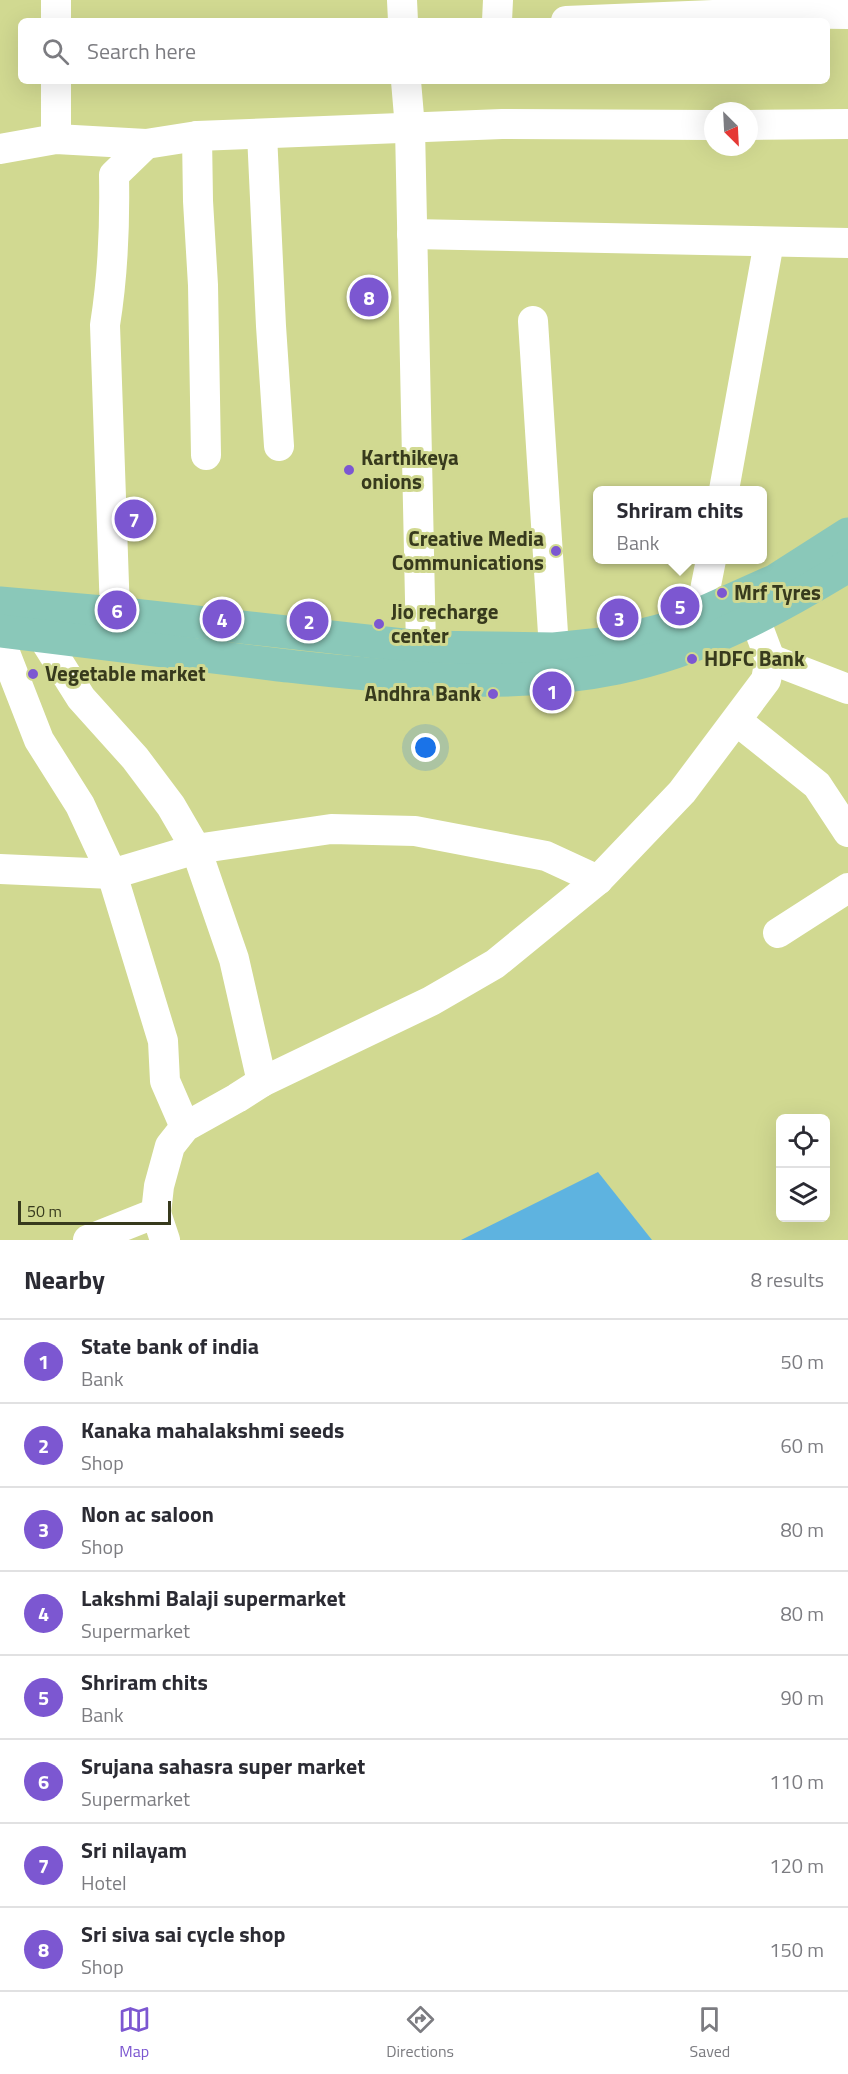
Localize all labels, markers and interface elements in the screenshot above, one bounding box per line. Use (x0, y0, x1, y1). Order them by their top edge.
search box (18, 18, 830, 84)
text: Search here (87, 34, 196, 68)
icon: search (39, 35, 72, 68)
north arrow (704, 102, 758, 156)
pin: 8 (350, 274, 388, 320)
place label: Karthikeya onions (361, 441, 459, 497)
marker: Karthikeya onions (342, 463, 356, 477)
popup (593, 486, 767, 564)
text: Shriram chits (617, 493, 743, 527)
pin: 7 (114, 496, 154, 542)
place label: Creative Media Communications (392, 522, 544, 578)
text: Bank (617, 527, 659, 558)
marker: Creative Media Communications (549, 544, 563, 558)
place label: Mrf Tyres (734, 576, 821, 608)
pin: 5 (660, 584, 700, 628)
marker: Mrf Tyres (715, 586, 729, 600)
pin: 6 (98, 588, 136, 632)
place label: Jio recharge center (391, 595, 499, 651)
pin: 4 (202, 596, 242, 642)
pin: 3 (600, 596, 638, 640)
pin: 2 (290, 598, 328, 644)
marker: Jio recharge center (372, 617, 386, 631)
place label: HDFC Bank (704, 642, 805, 674)
marker: HDFC Bank (685, 652, 699, 666)
place label: Vegetable market (45, 657, 206, 689)
marker: Vegetable market (26, 667, 40, 681)
pin: 1 (532, 668, 572, 714)
place label: Andhra Bank (364, 677, 481, 709)
marker: Andhra Bank (486, 687, 500, 701)
your location (411, 733, 440, 762)
map controls (776, 1114, 830, 1222)
button: locate (776, 1114, 830, 1168)
button: layers (776, 1168, 830, 1222)
scale bar (18, 1198, 171, 1226)
text: 50 m (27, 1199, 62, 1223)
text: Nearby (24, 1260, 105, 1299)
text: 8 results (751, 1264, 824, 1295)
text: State bank of india (81, 1329, 259, 1363)
text: 1 (38, 1346, 49, 1377)
text: 50 m (780, 1346, 824, 1377)
text: Bank (81, 1363, 124, 1394)
text: Kanaka mahalakshmi seeds (81, 1413, 344, 1447)
text: 2 (38, 1430, 49, 1461)
text: 60 m (780, 1430, 824, 1461)
text: Shop (81, 1447, 124, 1478)
text: Non ac saloon (81, 1497, 214, 1531)
text: 3 (38, 1514, 49, 1545)
text: 80 m (780, 1514, 824, 1545)
text: Shop (81, 1531, 124, 1562)
text: Lakshmi Balaji supermarket (81, 1581, 346, 1615)
text: 4 (38, 1598, 49, 1629)
text: 80 m (780, 1598, 824, 1629)
text: Supermarket (81, 1615, 190, 1646)
text: Shriram chits (81, 1665, 208, 1699)
text: 5 (38, 1682, 49, 1713)
text: 90 m (780, 1682, 824, 1713)
text: Bank (81, 1699, 124, 1730)
text: Srujana sahasra super market (81, 1749, 365, 1783)
text: 6 (38, 1766, 49, 1797)
text: 110 m (769, 1766, 824, 1797)
text: Supermarket (81, 1783, 190, 1814)
text: Sri nilayam (81, 1833, 187, 1867)
text: 7 (38, 1850, 49, 1881)
text: 120 m (769, 1850, 824, 1881)
text: Hotel (81, 1867, 127, 1898)
text: Sri siva sai cycle shop (81, 1917, 285, 1951)
text: 8 (38, 1934, 49, 1965)
text: 150 m (769, 1934, 824, 1965)
text: Shop (81, 1951, 124, 1982)
tab: Map (118, 2003, 151, 2063)
tab: Directions (386, 2003, 454, 2063)
tab: Saved (690, 2003, 730, 2063)

